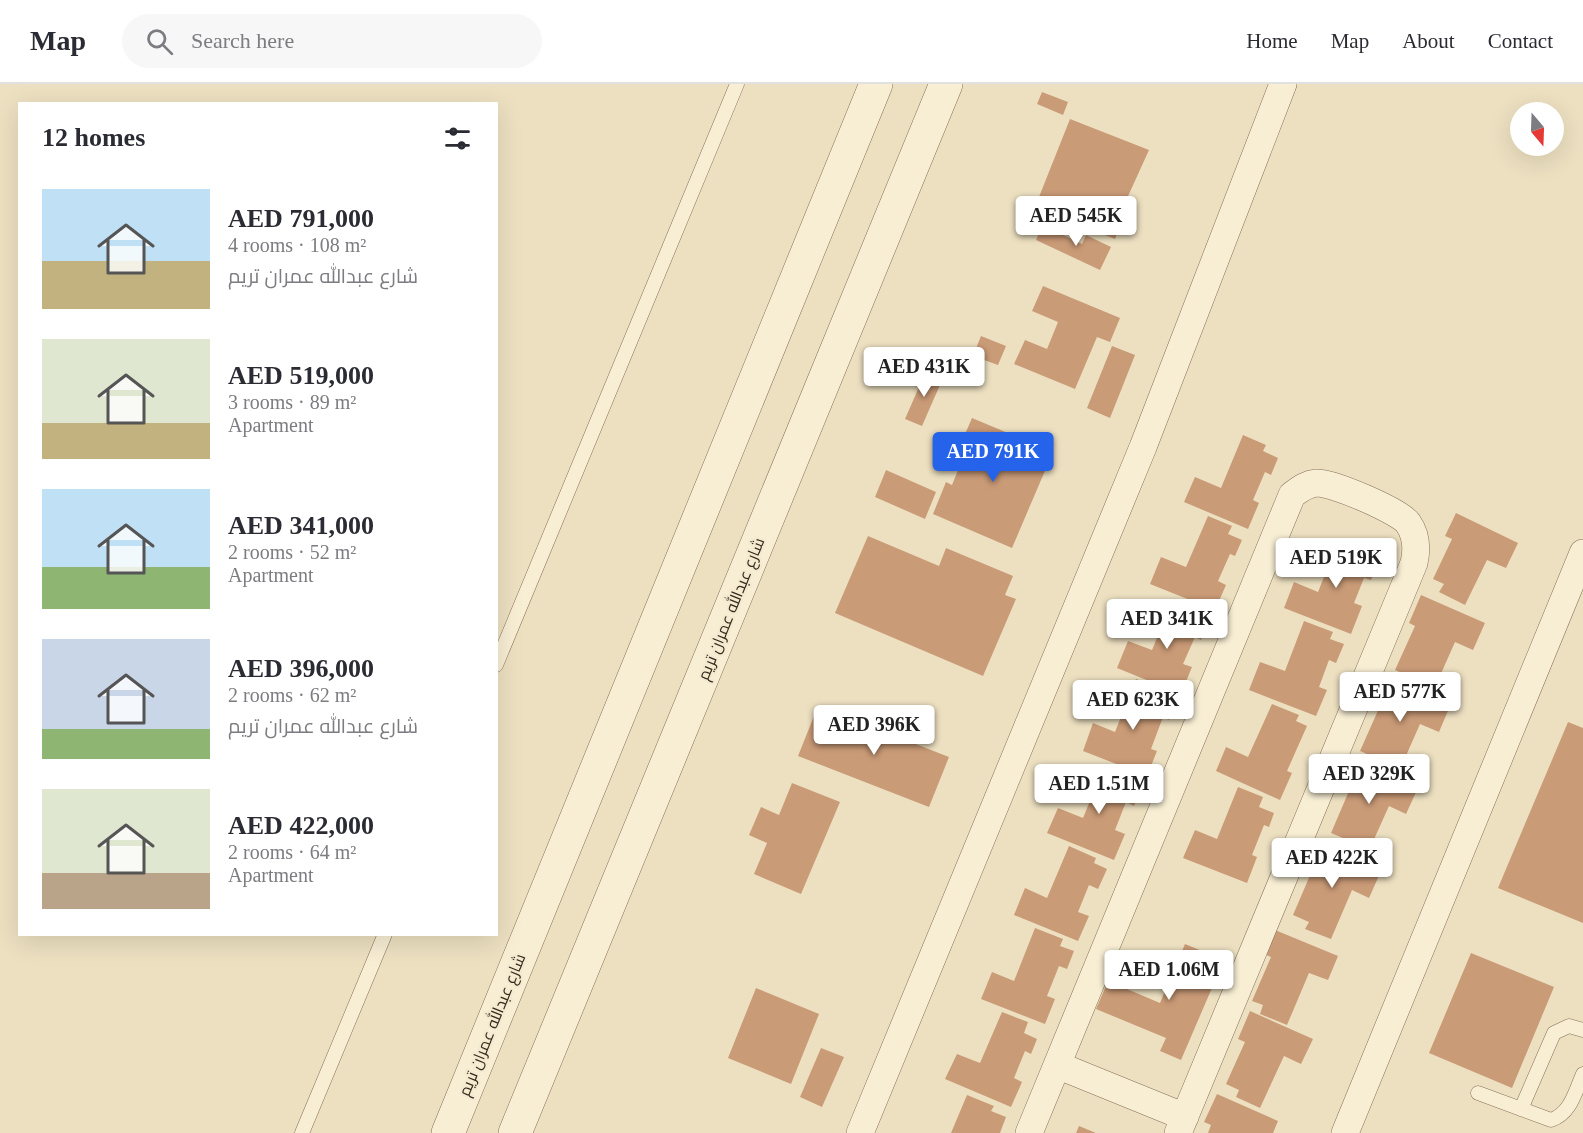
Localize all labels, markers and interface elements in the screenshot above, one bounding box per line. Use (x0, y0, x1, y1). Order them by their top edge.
search box (122, 14, 542, 68)
text: Map (30, 25, 86, 56)
icon: search (143, 25, 176, 58)
text: Search here (191, 28, 294, 53)
text: Home (1246, 29, 1298, 53)
text: Map (1331, 29, 1369, 53)
text: About (1402, 29, 1455, 53)
text: Contact (1488, 29, 1553, 53)
north arrow (1510, 102, 1564, 156)
map controls (1510, 102, 1564, 156)
icon: filters (441, 122, 474, 155)
text: 12 homes (42, 123, 145, 152)
pin: AED 545K (1014, 196, 1138, 247)
text: AED 791,000 (228, 204, 374, 233)
text: AED 545K (1030, 204, 1122, 226)
icon: home (90, 213, 162, 285)
text: 4 rooms · 108 m² (228, 234, 366, 256)
text: شارع عبدالله عمران تريم (228, 265, 418, 287)
pin: AED 431K (862, 347, 986, 398)
text: AED 431K (878, 355, 970, 377)
text: AED 519,000 (228, 361, 374, 390)
icon: home (90, 363, 162, 435)
text: 3 rooms · 89 m² (228, 391, 356, 413)
text: Apartment (228, 414, 314, 436)
pin: AED 791K (931, 432, 1055, 483)
text: AED 791K (947, 440, 1039, 462)
text: AED 341,000 (228, 511, 374, 540)
icon: home (90, 513, 162, 585)
street label: شارع عبدالله عمران تريم (693, 535, 770, 684)
pin: AED 519K (1274, 538, 1398, 589)
text: 2 rooms · 52 m² (228, 541, 356, 563)
text: AED 519K (1290, 546, 1382, 568)
text: Apartment (228, 564, 314, 586)
pin: AED 341K (1105, 599, 1229, 650)
text: AED 341K (1121, 607, 1213, 629)
text: AED 396,000 (228, 654, 374, 683)
icon: home (90, 663, 162, 735)
pin: AED 577K (1338, 672, 1462, 723)
pin: AED 623K (1071, 680, 1195, 731)
text: AED 577K (1354, 680, 1446, 702)
text: 2 rooms · 62 m² (228, 684, 356, 706)
text: AED 623K (1087, 688, 1179, 710)
pin: AED 396K (812, 705, 936, 756)
text: AED 396K (828, 713, 920, 735)
text: شارع عبدالله عمران تريم (228, 715, 418, 737)
pin: AED 329K (1307, 754, 1431, 805)
text: AED 329K (1323, 762, 1415, 784)
pin: AED 1.51M (1030, 764, 1168, 815)
text: AED 1.51M (1048, 772, 1150, 794)
text: AED 422,000 (228, 811, 374, 840)
icon: home (90, 813, 162, 885)
pin: AED 422K (1270, 838, 1394, 889)
text: 2 rooms · 64 m² (228, 841, 356, 863)
text: AED 422K (1286, 846, 1378, 868)
text: Apartment (228, 864, 314, 886)
pin: AED 1.06M (1100, 950, 1238, 1001)
street label: شارع عبدالله عمران تريم (454, 951, 531, 1100)
text: AED 1.06M (1118, 958, 1220, 980)

